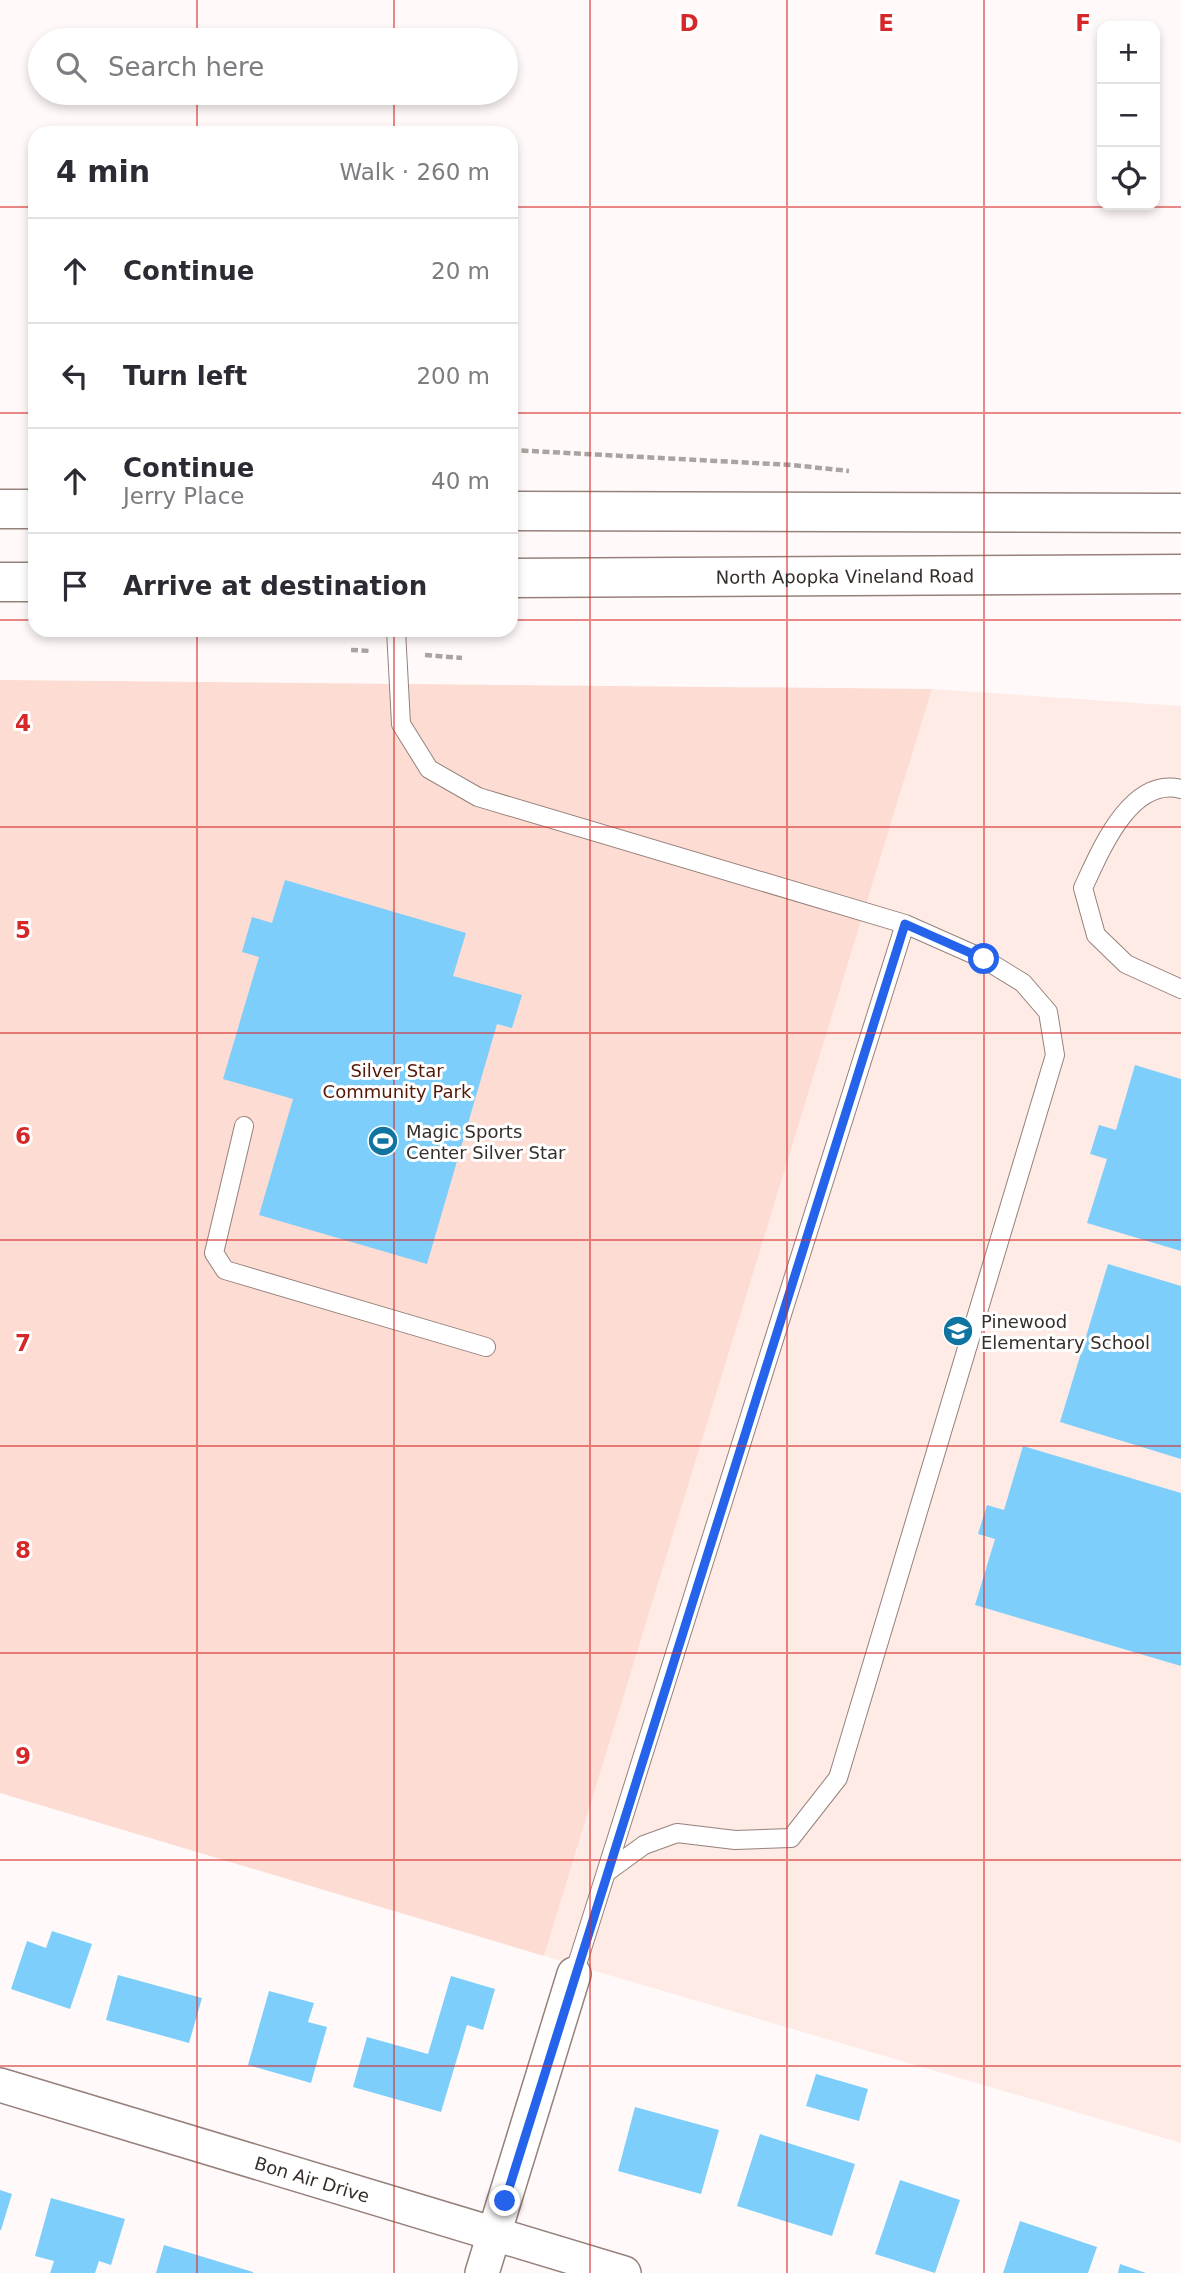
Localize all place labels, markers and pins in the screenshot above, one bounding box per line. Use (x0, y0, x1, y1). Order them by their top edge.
place label: Magic Sports Center Silver Star (406, 1121, 566, 1163)
sports icon: Magic Sports Center Silver Star (366, 1124, 400, 1158)
place label: Pinewood Elementary School (981, 1311, 1150, 1353)
school or university icon: Pinewood Elementary School (941, 1314, 975, 1348)

